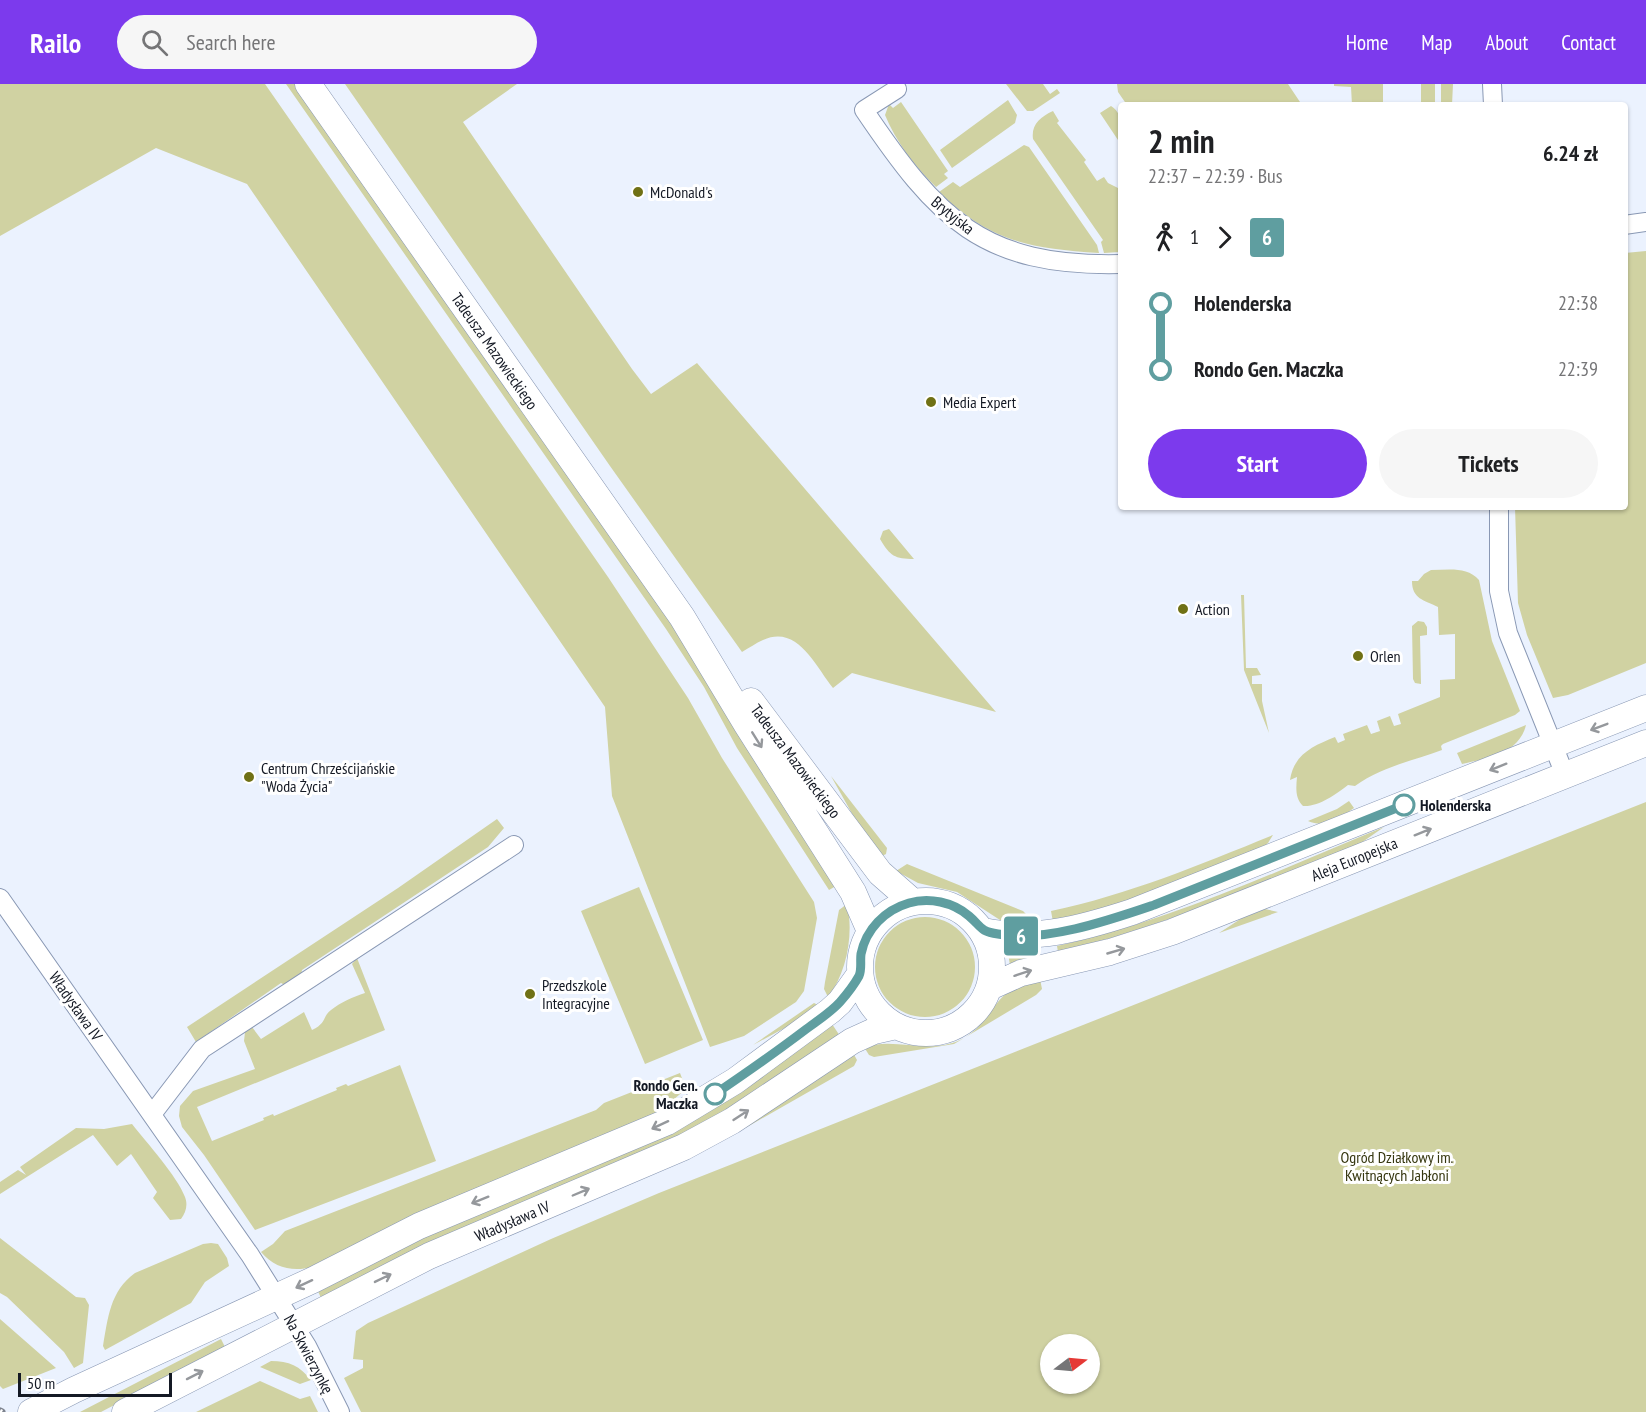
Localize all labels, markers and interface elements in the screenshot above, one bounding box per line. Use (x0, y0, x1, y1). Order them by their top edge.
search box (117, 15, 537, 69)
text: Railo (30, 24, 81, 61)
icon: search (138, 26, 171, 59)
text: Search here (186, 28, 276, 56)
text: Home (1346, 29, 1388, 56)
text: Map (1421, 29, 1452, 56)
text: About (1485, 29, 1528, 56)
text: Contact (1561, 29, 1616, 56)
text: 2 min (1148, 119, 1215, 162)
text: 6.24 zł (1543, 139, 1598, 167)
text: 22:37 – 22:39 · Bus (1148, 163, 1283, 189)
place label: McDonald's (650, 182, 713, 202)
marker: McDonald's (631, 185, 645, 199)
street label: Brytyjska (927, 192, 979, 238)
icon: walk (1148, 221, 1181, 254)
icon: forward (1208, 221, 1241, 254)
text: 1 (1190, 224, 1199, 250)
text: 6 (1262, 224, 1272, 251)
street label: Tadeusza Mazowieckiego (447, 289, 543, 413)
text: Holenderska (1194, 289, 1292, 317)
text: 22:38 (1558, 290, 1598, 316)
text: Rondo Gen. Maczka (1194, 355, 1344, 383)
text: 22:39 (1558, 356, 1598, 382)
place label: Media Expert (943, 392, 1017, 412)
marker: Media Expert (924, 395, 938, 409)
button: Start (1148, 429, 1367, 498)
button: Tickets (1379, 429, 1598, 498)
place label: Action (1195, 599, 1230, 619)
marker: Action (1176, 602, 1190, 616)
place label: Orlen (1370, 646, 1401, 666)
marker: Orlen (1351, 649, 1365, 663)
street label: Tadeusza Mazowieckiego (747, 700, 845, 822)
one-way arrow (1591, 722, 1609, 733)
one-way arrow (750, 732, 763, 749)
place label: Centrum Chrześcijańskie "Woda Życia" (261, 758, 395, 796)
one-way arrow (1490, 762, 1508, 773)
marker: Centrum Chrześcijańskie "Woda Życia" (242, 770, 256, 784)
marker: Holenderska (1393, 794, 1415, 816)
place label: Holenderska (1420, 795, 1491, 815)
one-way arrow (1413, 826, 1432, 837)
street label: Aleja Europejska (1308, 833, 1400, 885)
line badge: 6 (1002, 916, 1040, 956)
text: 6 (1016, 923, 1026, 950)
one-way arrow (1106, 945, 1125, 956)
one-way arrow (1013, 967, 1032, 978)
street label: Władysława IV (45, 968, 107, 1045)
place label: Przedszkole Integracyjne (542, 975, 610, 1013)
marker: Przedszkole Integracyjne (523, 987, 537, 1001)
place label: Rondo Gen. Maczka (634, 1075, 698, 1113)
marker: Rondo Gen. Maczka (704, 1083, 726, 1105)
one-way arrow (732, 1108, 749, 1120)
one-way arrow (652, 1120, 670, 1132)
park label: Ogród Działkowy im. Kwitnących Jabłoni (1341, 1147, 1454, 1185)
one-way arrow (572, 1186, 590, 1197)
one-way arrow (471, 1195, 490, 1206)
street label: Władysława IV (471, 1196, 553, 1246)
one-way arrow (374, 1272, 392, 1283)
one-way arrow (295, 1279, 313, 1290)
street label: Na Skwierzynkę (280, 1311, 338, 1397)
north arrow (1040, 1334, 1100, 1394)
map controls (1040, 1334, 1100, 1394)
one-way arrow (186, 1369, 203, 1381)
scale bar (18, 1370, 172, 1398)
text: 50 m (27, 1373, 55, 1393)

